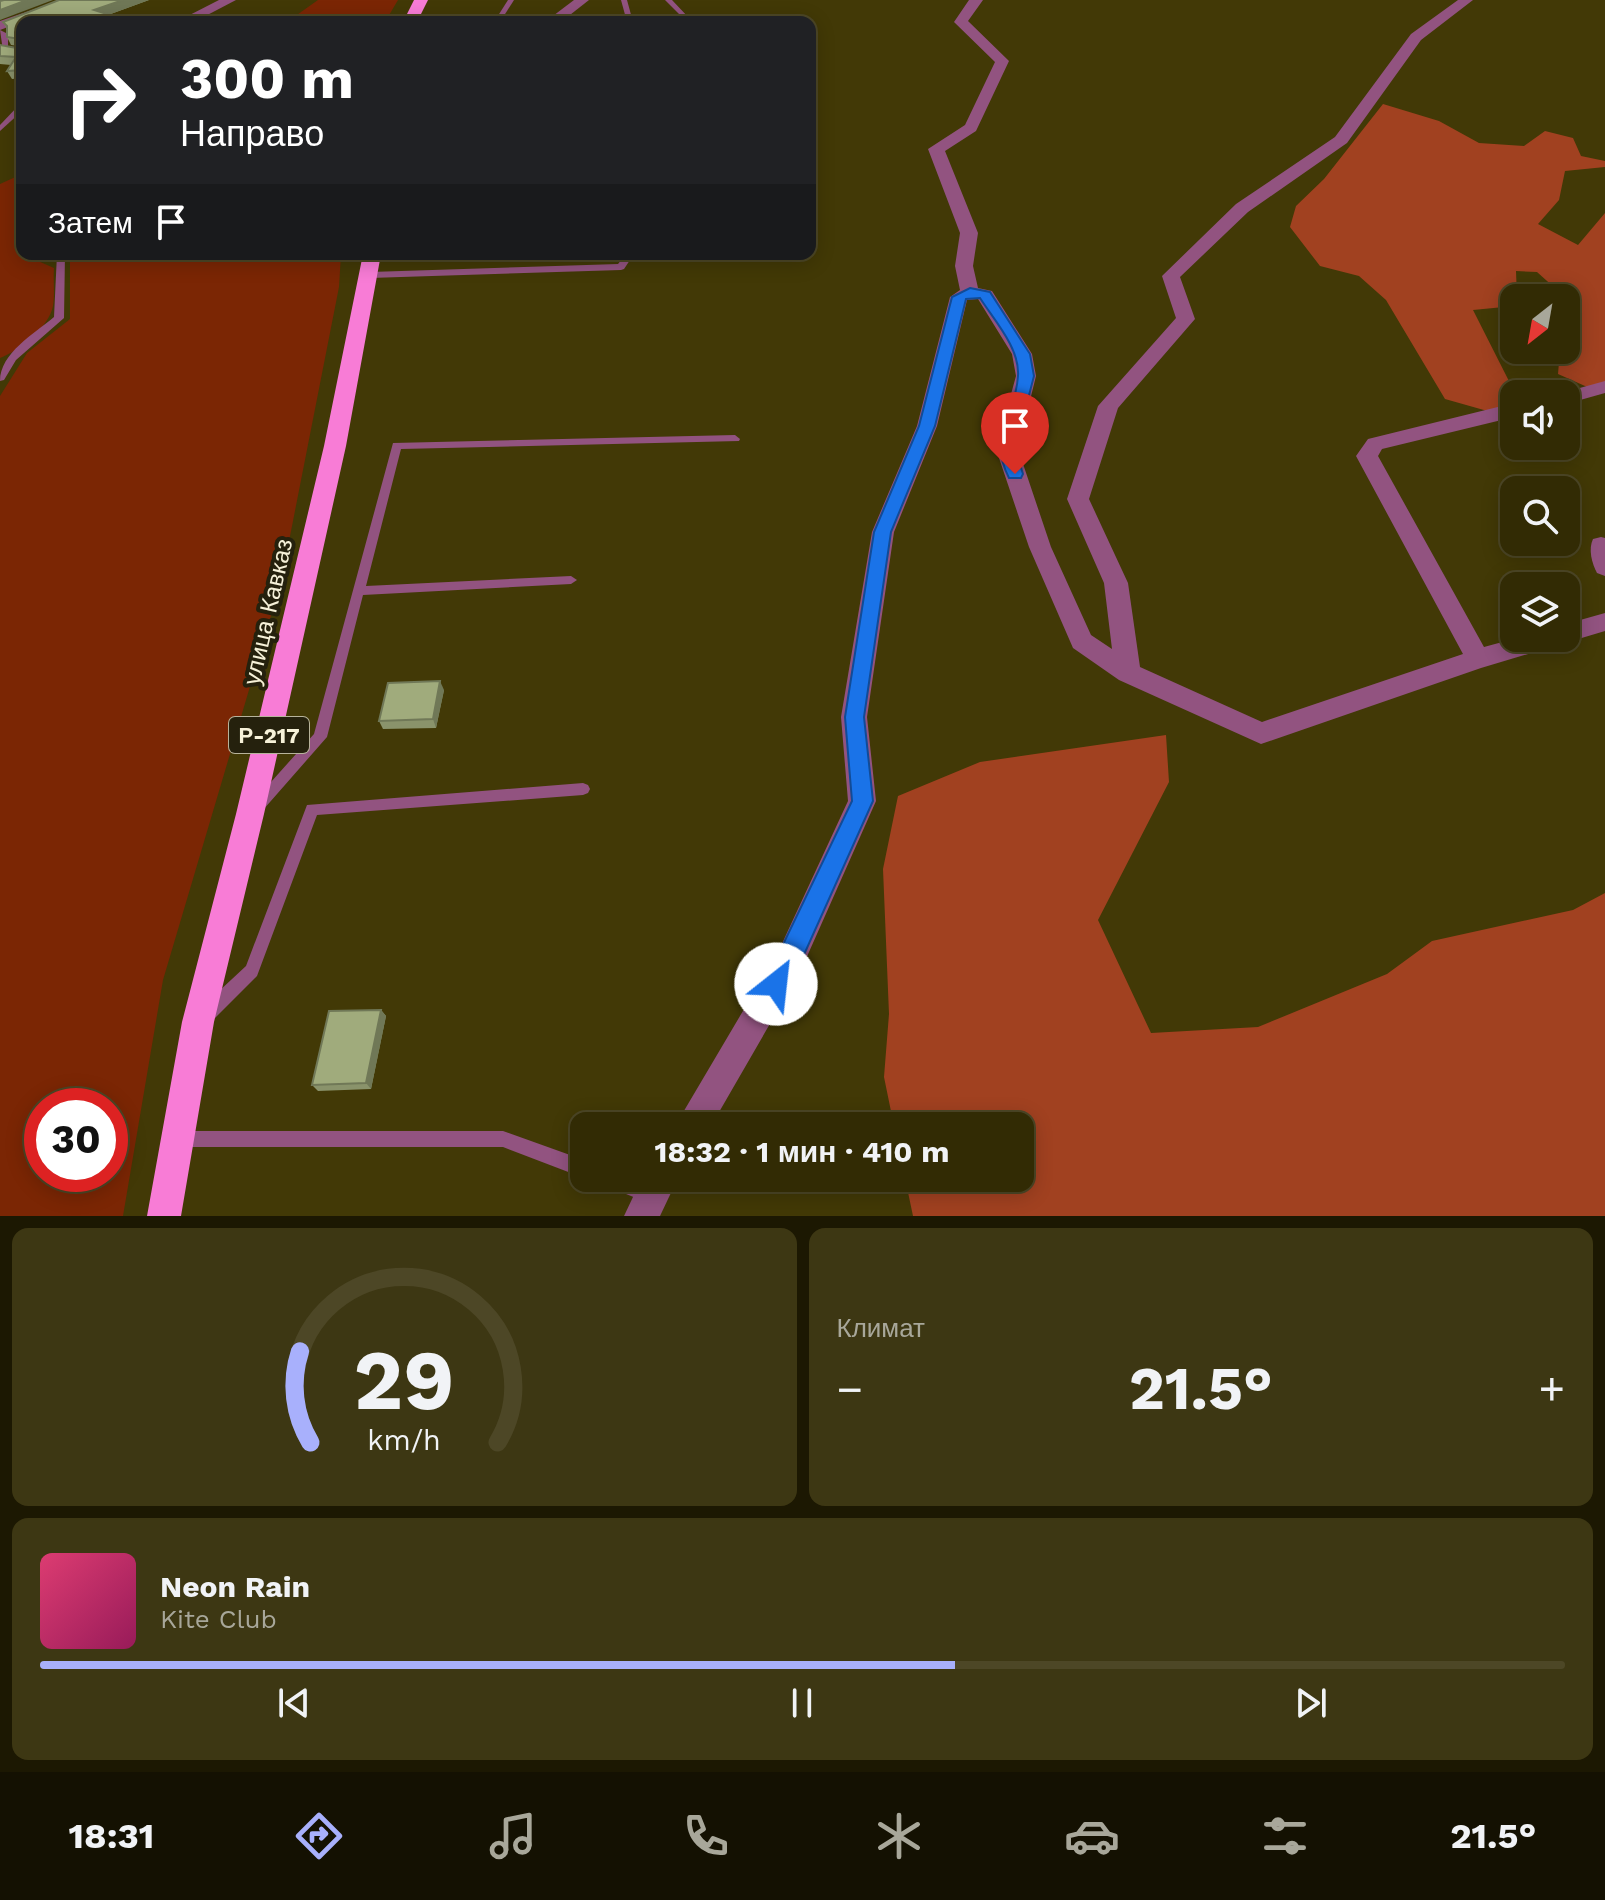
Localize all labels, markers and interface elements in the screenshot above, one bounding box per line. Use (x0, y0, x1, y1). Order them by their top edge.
text: 300 m (180, 46, 354, 112)
icon: right (48, 48, 152, 152)
text: Направо (180, 113, 324, 155)
icon: arrive (149, 200, 193, 244)
text: Затем (48, 205, 133, 240)
north arrow (1500, 284, 1580, 364)
map controls (1500, 284, 1580, 652)
button: sound (1500, 380, 1580, 460)
pin (981, 392, 1049, 474)
icon: arrive (993, 404, 1037, 448)
button: search (1500, 476, 1580, 556)
street label: улица Кавказ (238, 536, 298, 688)
button: layers (1500, 572, 1580, 652)
road number: Р-217 (229, 717, 309, 753)
position arrow (734, 942, 818, 1026)
speed limit sign: 30 (24, 1088, 128, 1192)
text: 18:32 · 1 мин · 410 m (655, 1134, 949, 1169)
text: Климат (837, 1313, 925, 1343)
text: 29 (354, 1332, 455, 1429)
text: 21.5° (1129, 1353, 1273, 1424)
text: − (837, 1363, 863, 1415)
text: + (1538, 1363, 1565, 1415)
text: km/h (367, 1423, 441, 1457)
text: Neon Rain (160, 1569, 310, 1604)
text: Kite Club (160, 1604, 277, 1634)
icon: previous (272, 1681, 316, 1725)
icon: pause (780, 1681, 824, 1725)
icon: next (1289, 1681, 1333, 1725)
icon: directions (291, 1808, 347, 1864)
icon: music (485, 1808, 541, 1864)
icon: phone (678, 1808, 734, 1864)
icon: climate (871, 1808, 927, 1864)
icon: car (1064, 1808, 1120, 1864)
icon: filters (1257, 1808, 1313, 1864)
text: 18:31 (69, 1815, 154, 1857)
text: 21.5° (1450, 1815, 1536, 1857)

